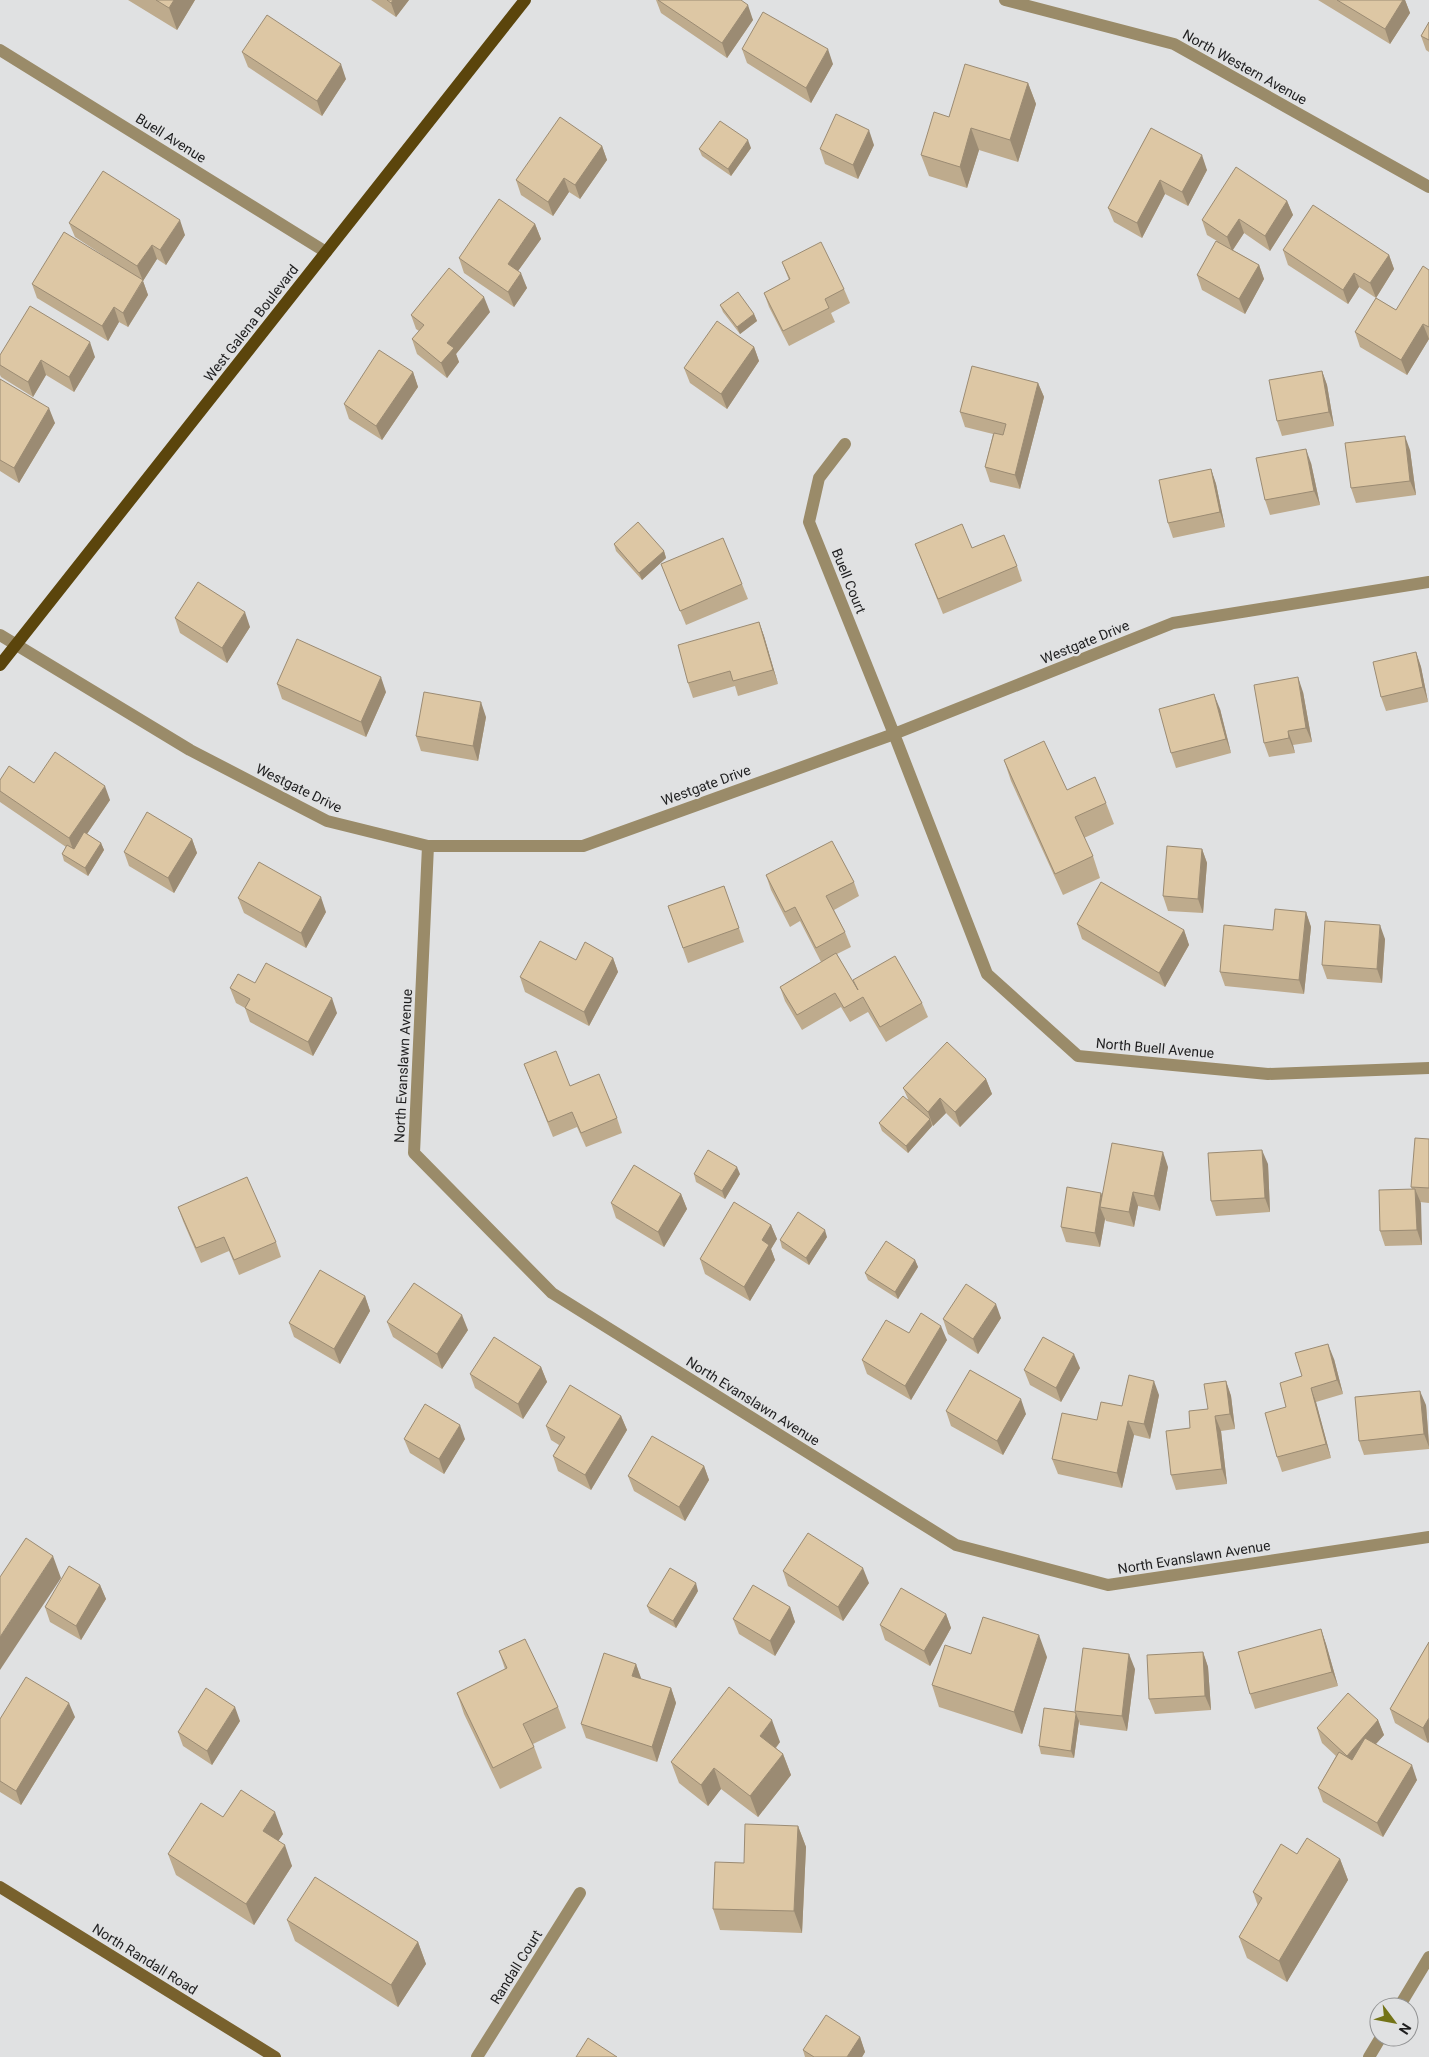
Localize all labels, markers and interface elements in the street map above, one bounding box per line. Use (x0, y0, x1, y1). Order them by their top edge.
street label: North Western Avenue (1180, 26, 1310, 108)
street label: Buell Avenue (133, 110, 209, 166)
street label: West Galena Boulevard (200, 261, 302, 385)
street label: Buell Court (829, 546, 869, 616)
street label: Westgate Drive (1038, 617, 1132, 667)
street label: Westgate Drive (253, 760, 345, 816)
street label: Westgate Drive (659, 761, 753, 809)
street label: North Evanslawn Avenue (391, 988, 415, 1144)
street label: North Buell Avenue (1095, 1035, 1215, 1061)
street label: North Evanslawn Avenue (683, 1353, 823, 1449)
street label: North Evanslawn Avenue (1117, 1537, 1271, 1577)
street label: North Randall Road (90, 1920, 200, 1998)
street label: Randall Court (487, 1927, 545, 2007)
north arrow (1369, 1997, 1419, 2047)
text: N (1396, 2020, 1414, 2037)

